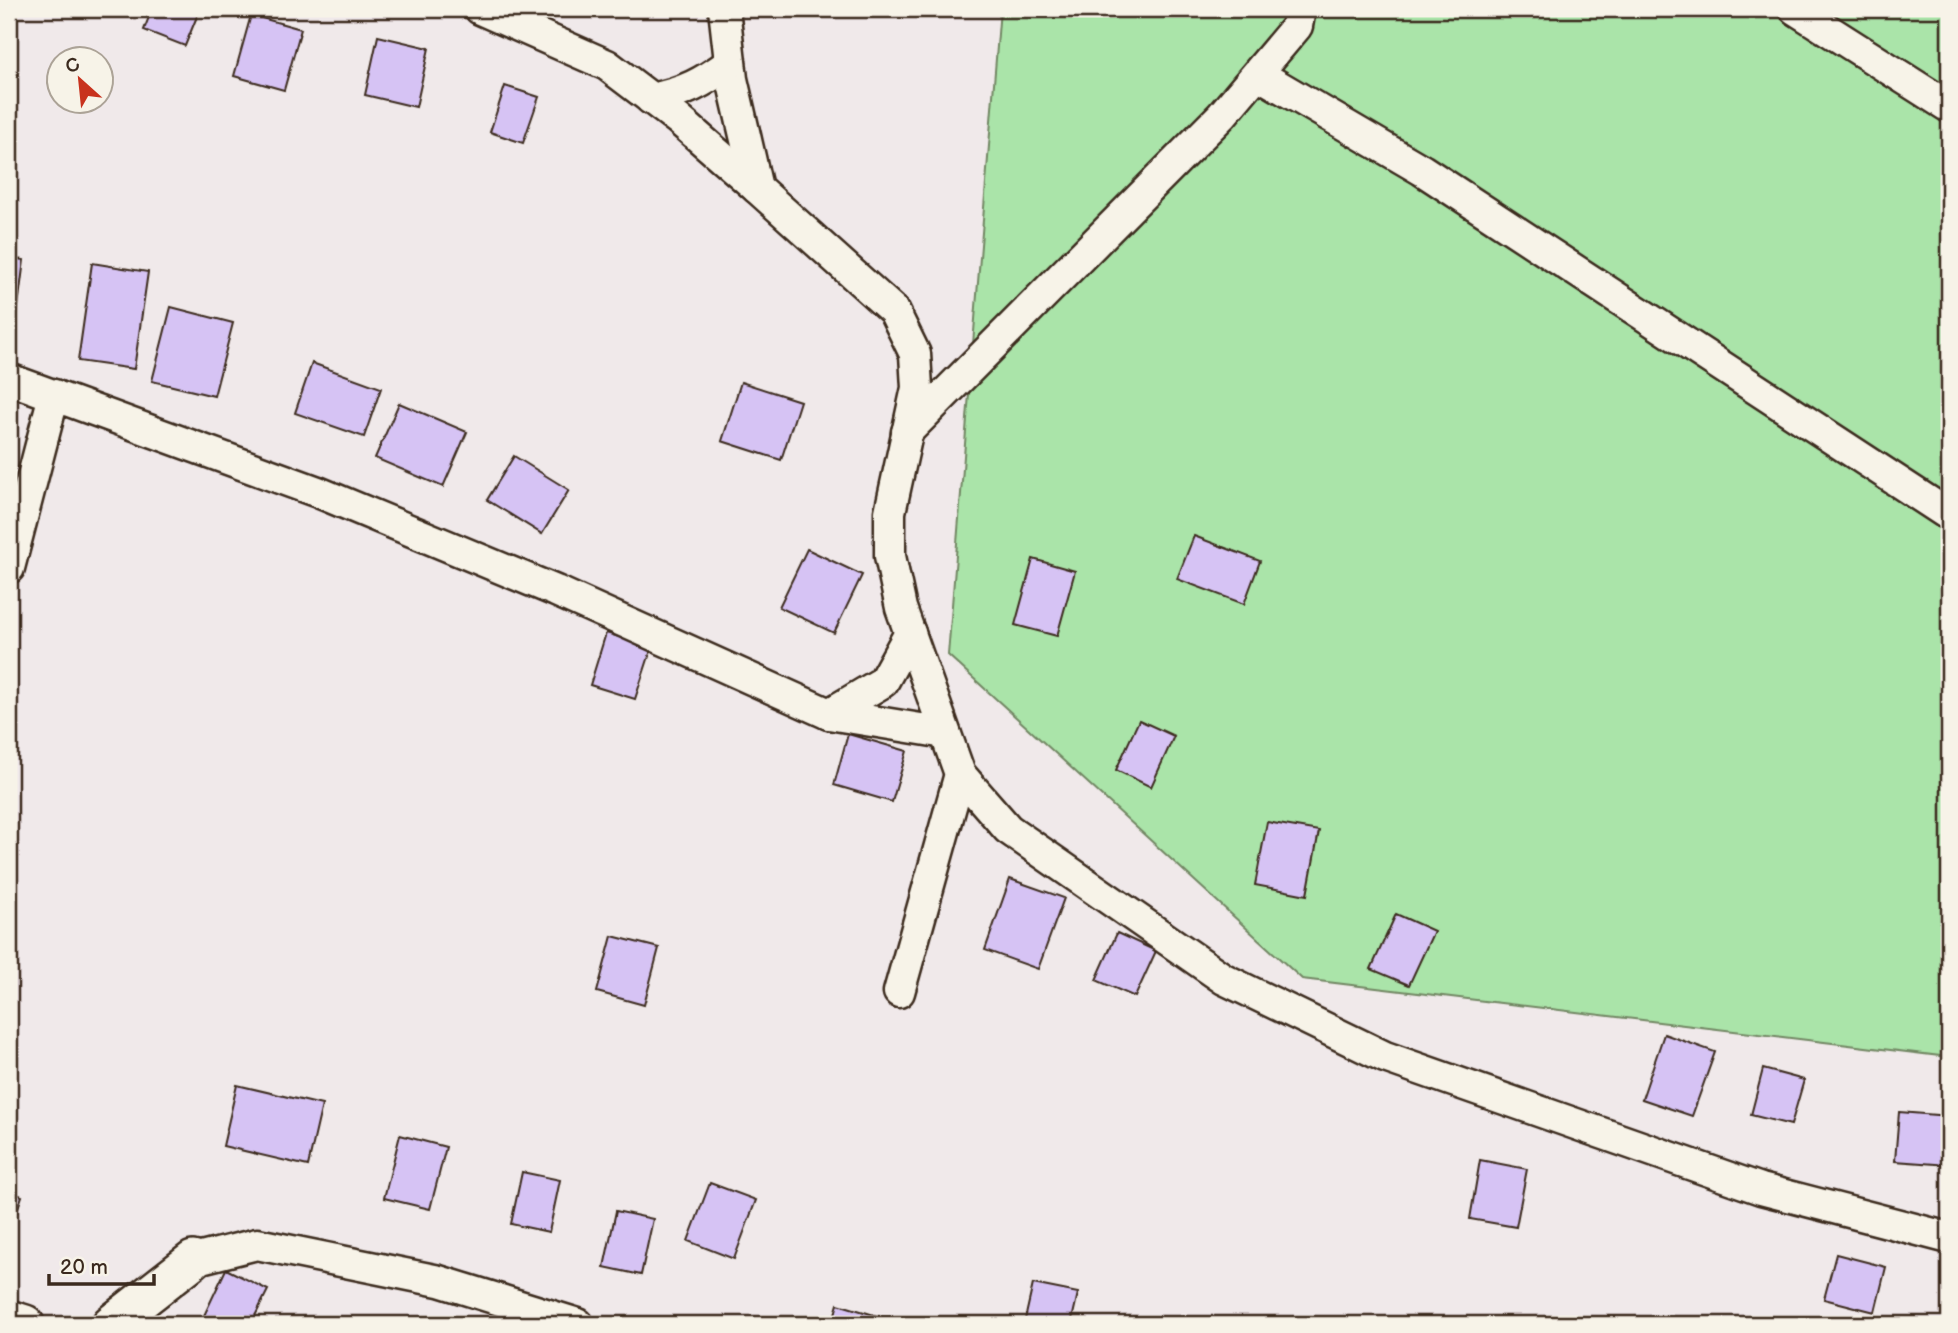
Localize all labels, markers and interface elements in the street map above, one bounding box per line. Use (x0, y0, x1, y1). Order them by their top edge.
north arrow (46, 46, 116, 116)
text: С (62, 53, 84, 79)
scale bar (49, 1242, 154, 1286)
text: 20 m (60, 1255, 108, 1280)

